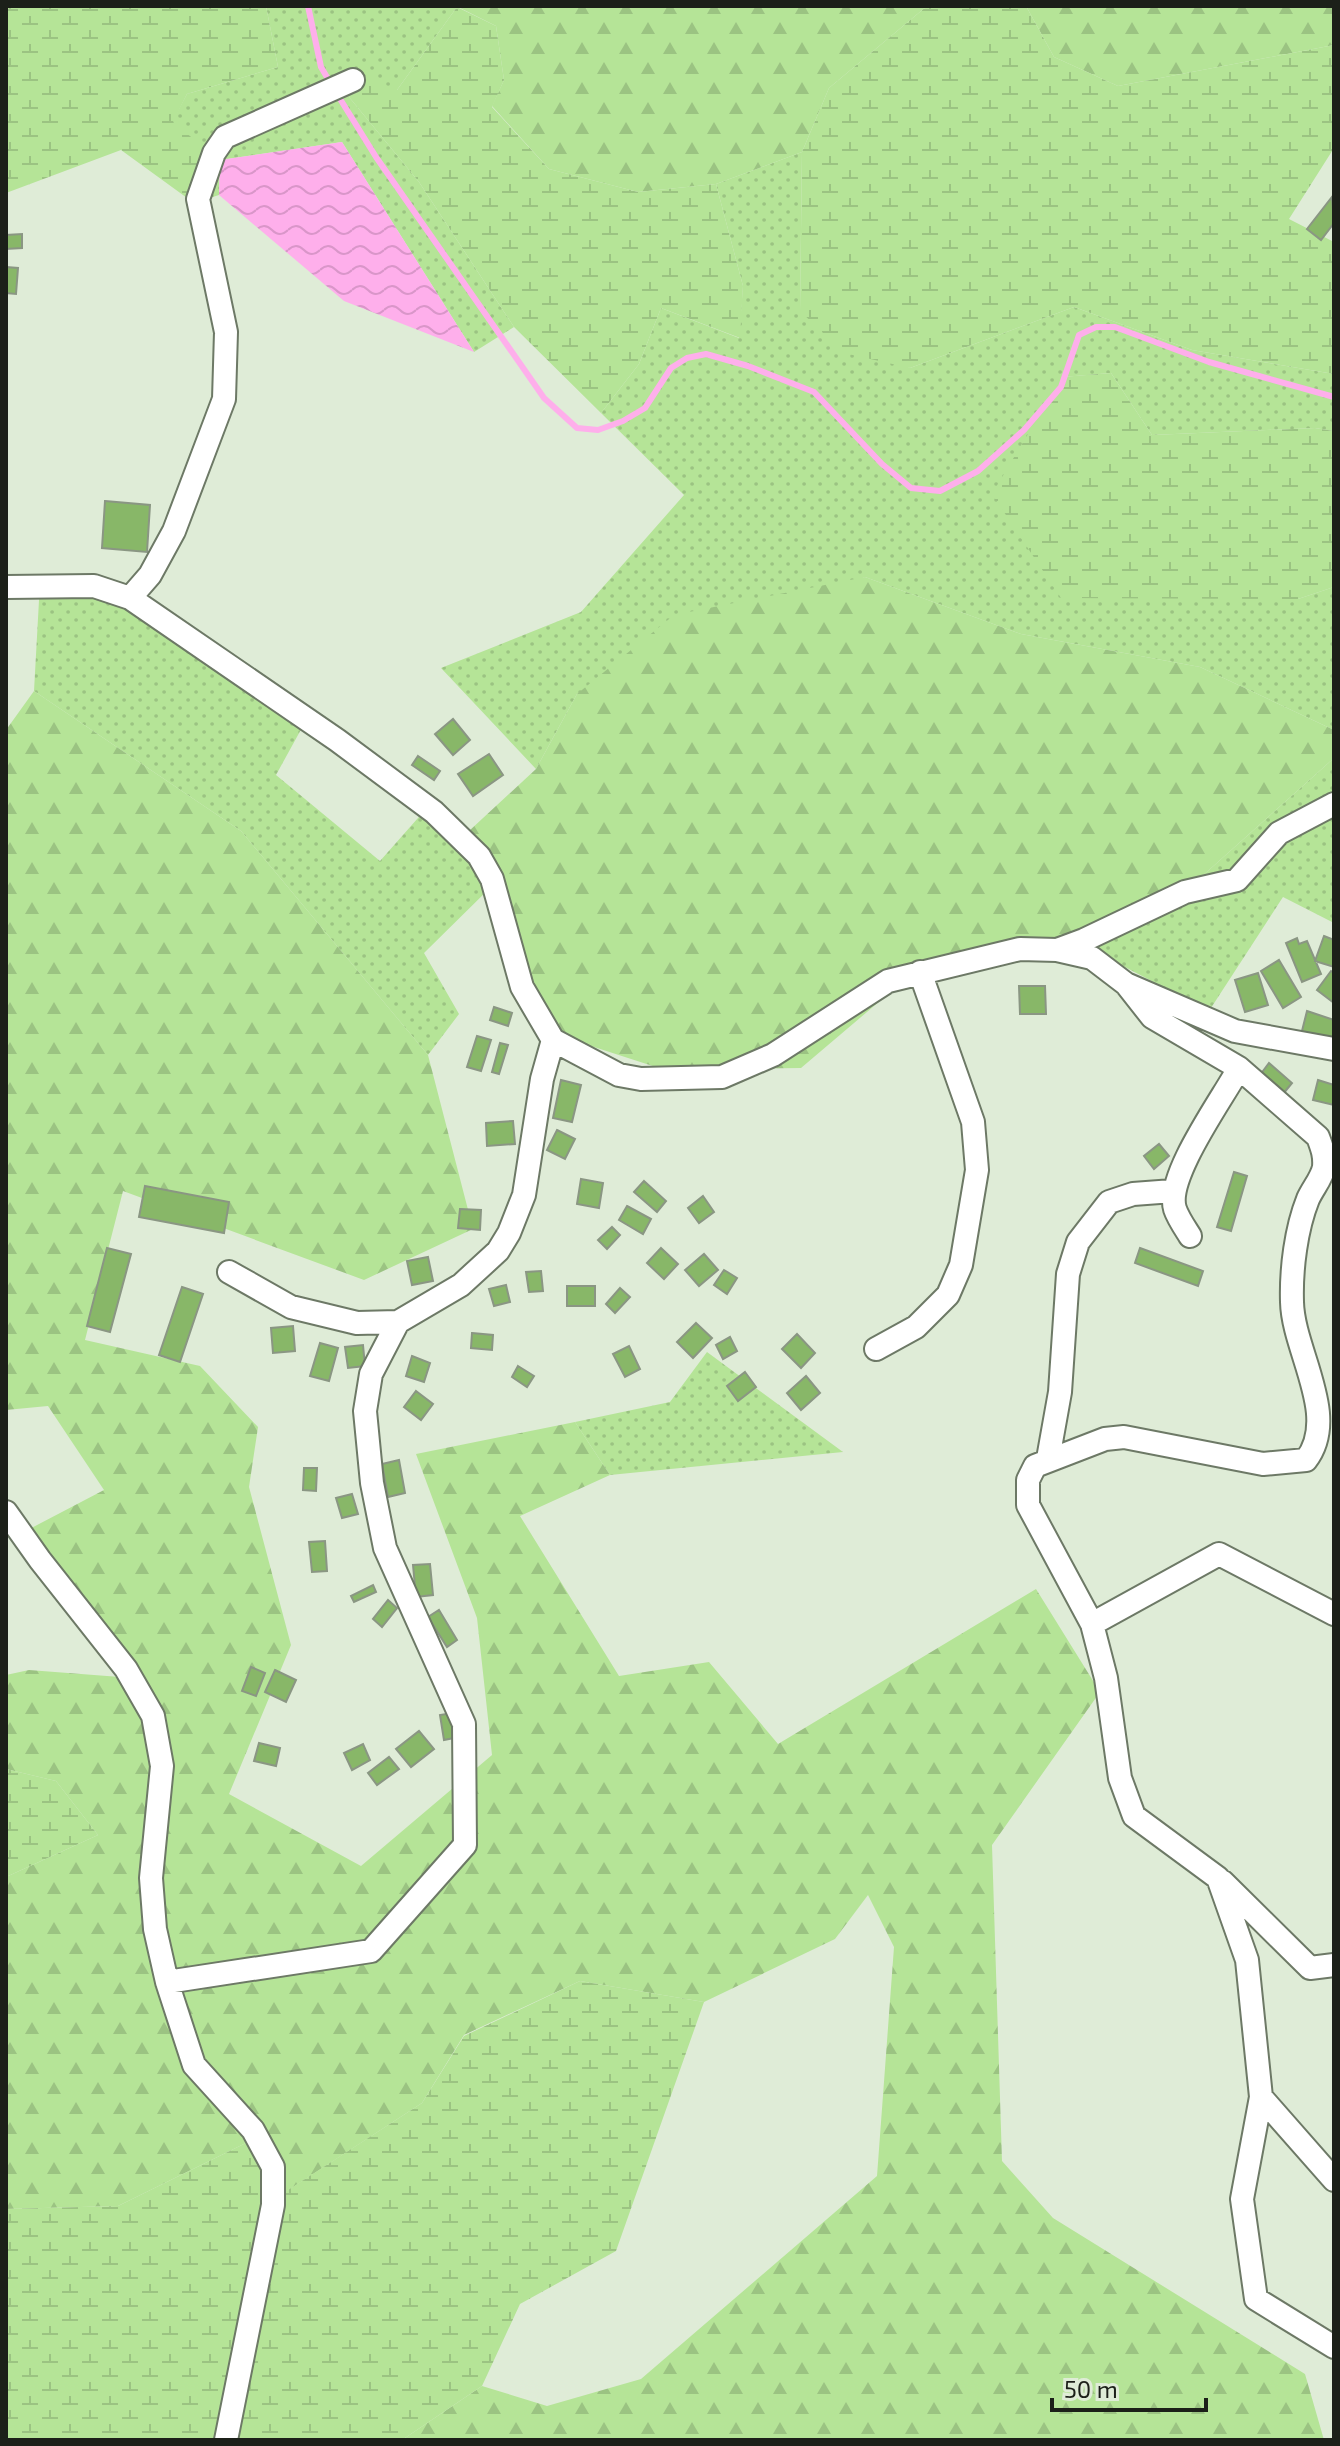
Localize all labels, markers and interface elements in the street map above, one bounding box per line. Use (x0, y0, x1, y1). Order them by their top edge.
scale bar (1052, 2362, 1206, 2412)
text: 50 m (1064, 2374, 1118, 2403)

